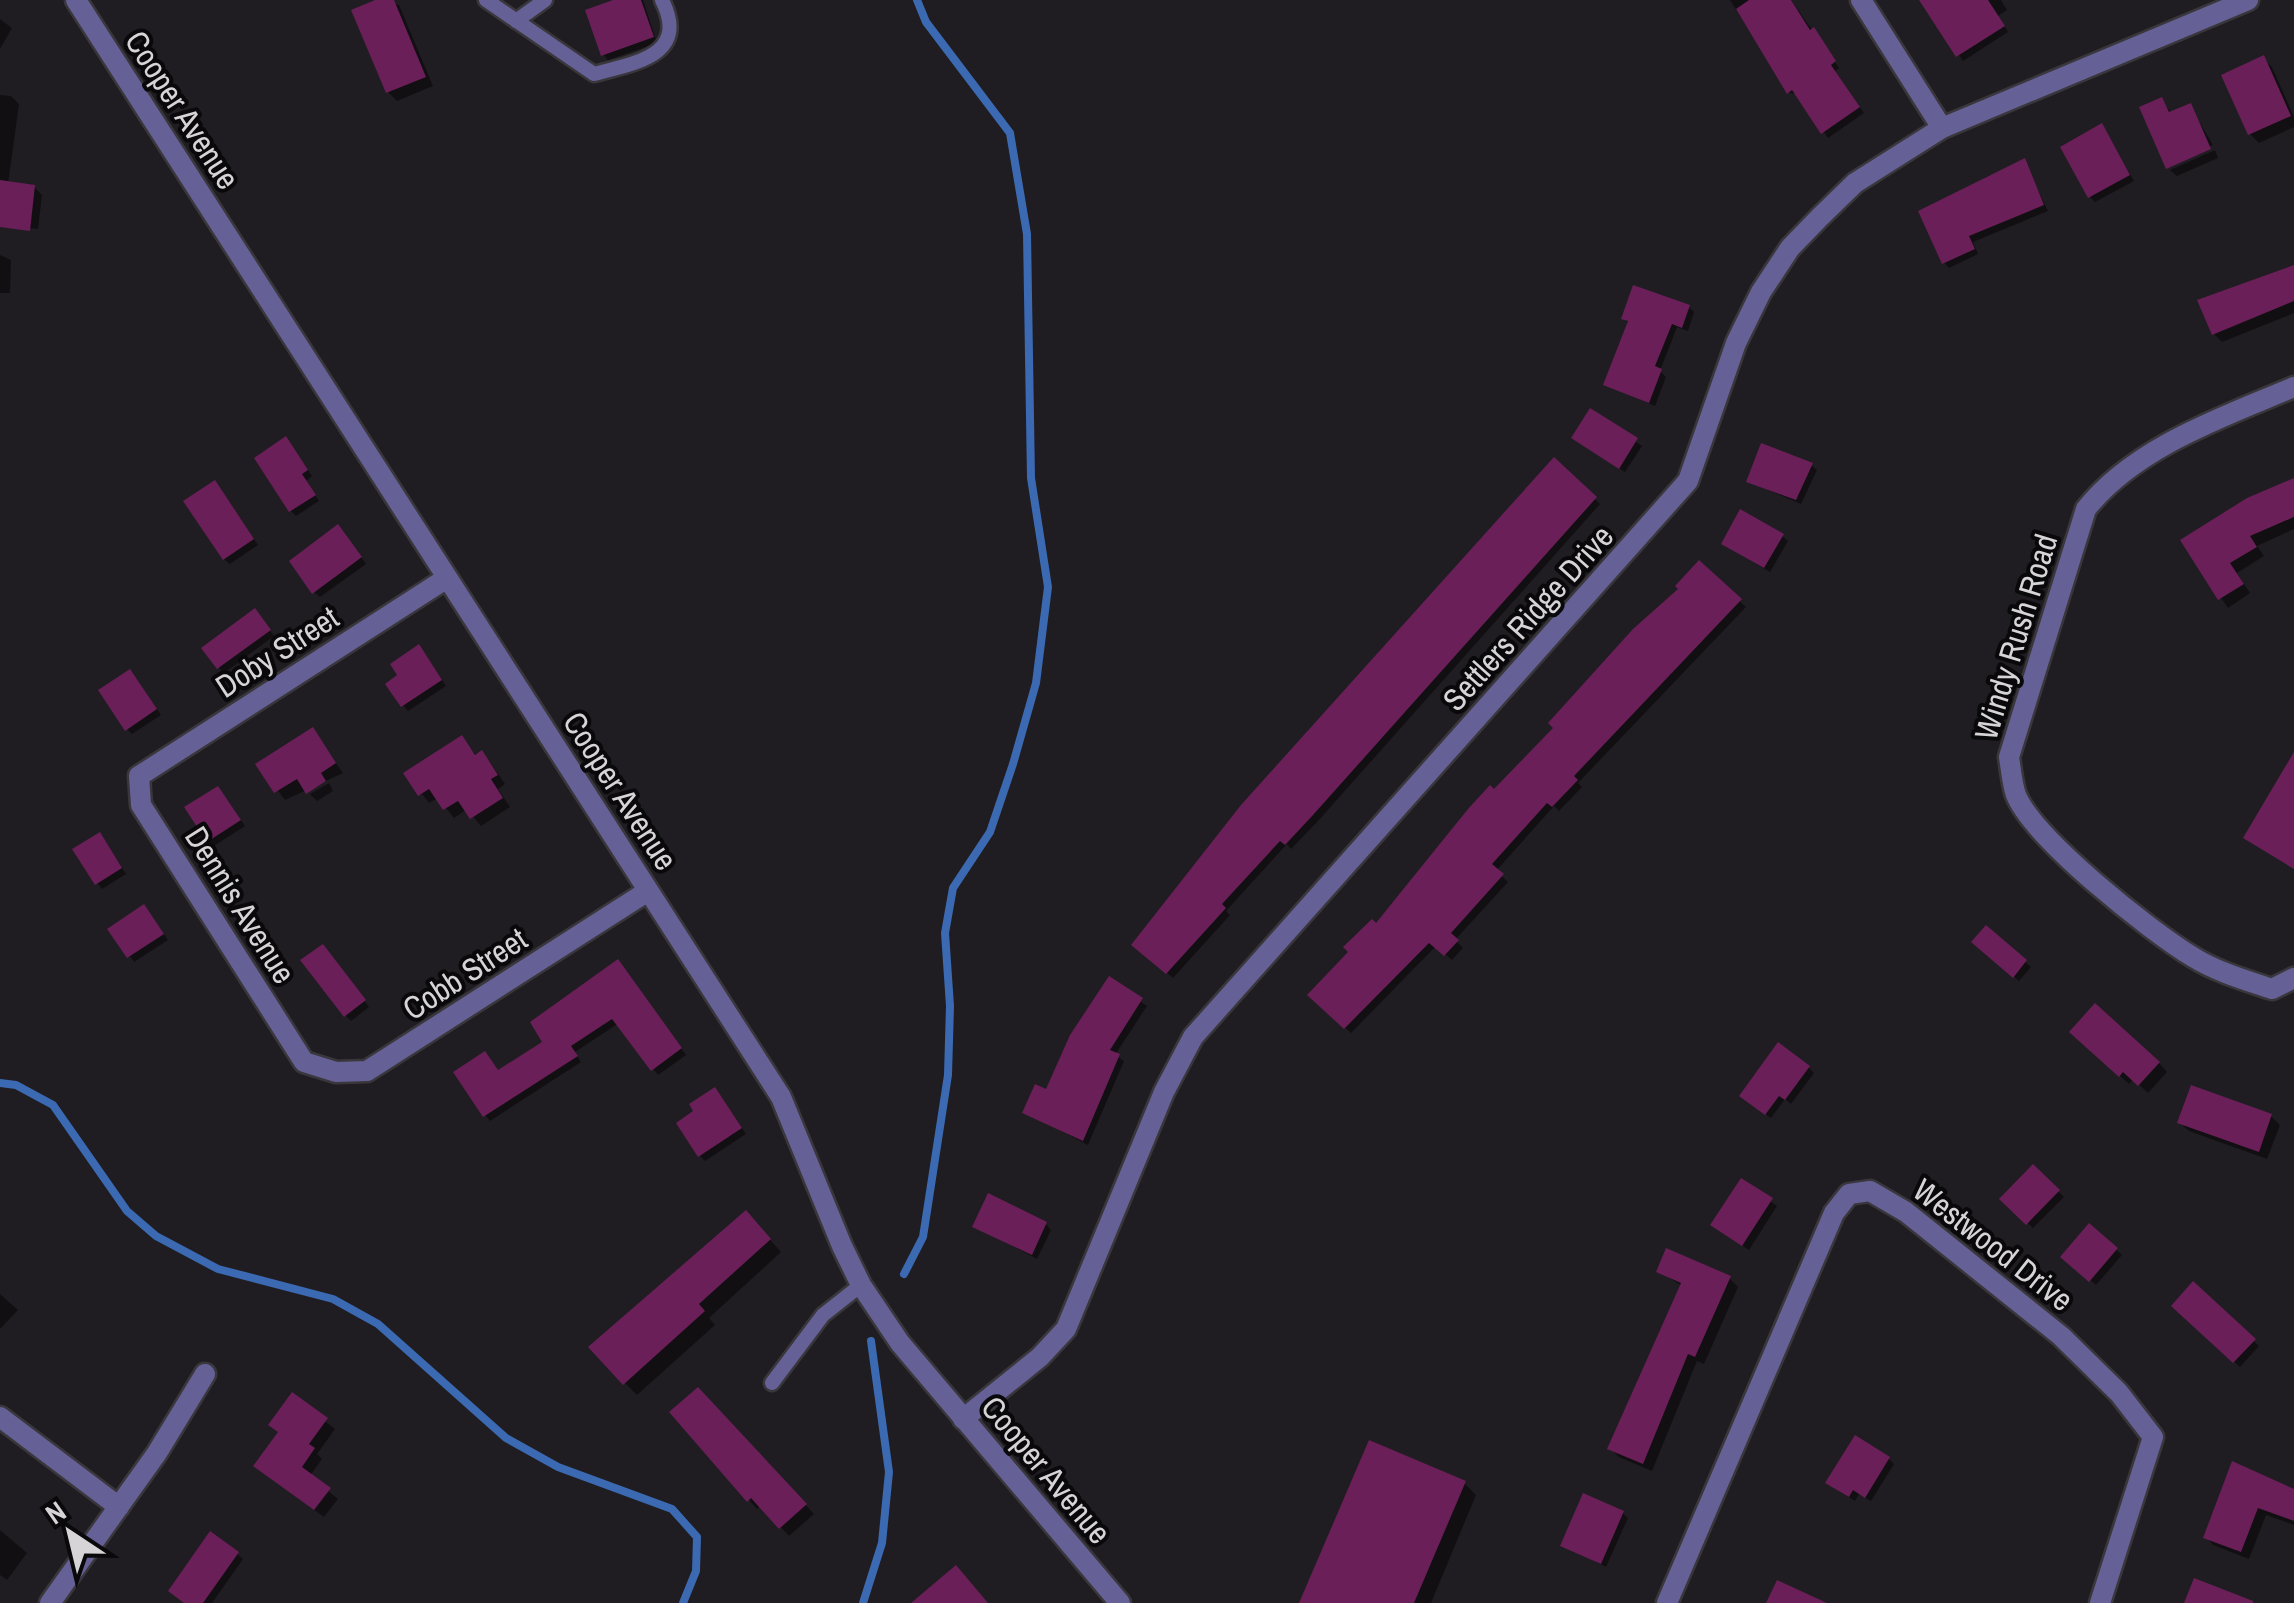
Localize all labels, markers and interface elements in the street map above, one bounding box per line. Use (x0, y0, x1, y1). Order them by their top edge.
street label: Cooper Avenue (115, 22, 250, 197)
street label: Settlers Ridge Drive (1433, 515, 1623, 720)
street label: Windy Rush Road (1964, 529, 2067, 745)
street label: Doby Street (207, 596, 347, 707)
street label: Cooper Avenue (553, 703, 688, 878)
street label: Dennis Avenue (175, 818, 306, 991)
street label: Cobb Street (394, 917, 535, 1030)
street label: Westwood Drive (1904, 1169, 2082, 1321)
street label: Cooper Avenue (972, 1387, 1121, 1553)
north arrow (20, 1483, 120, 1583)
text: N (38, 1492, 73, 1533)

